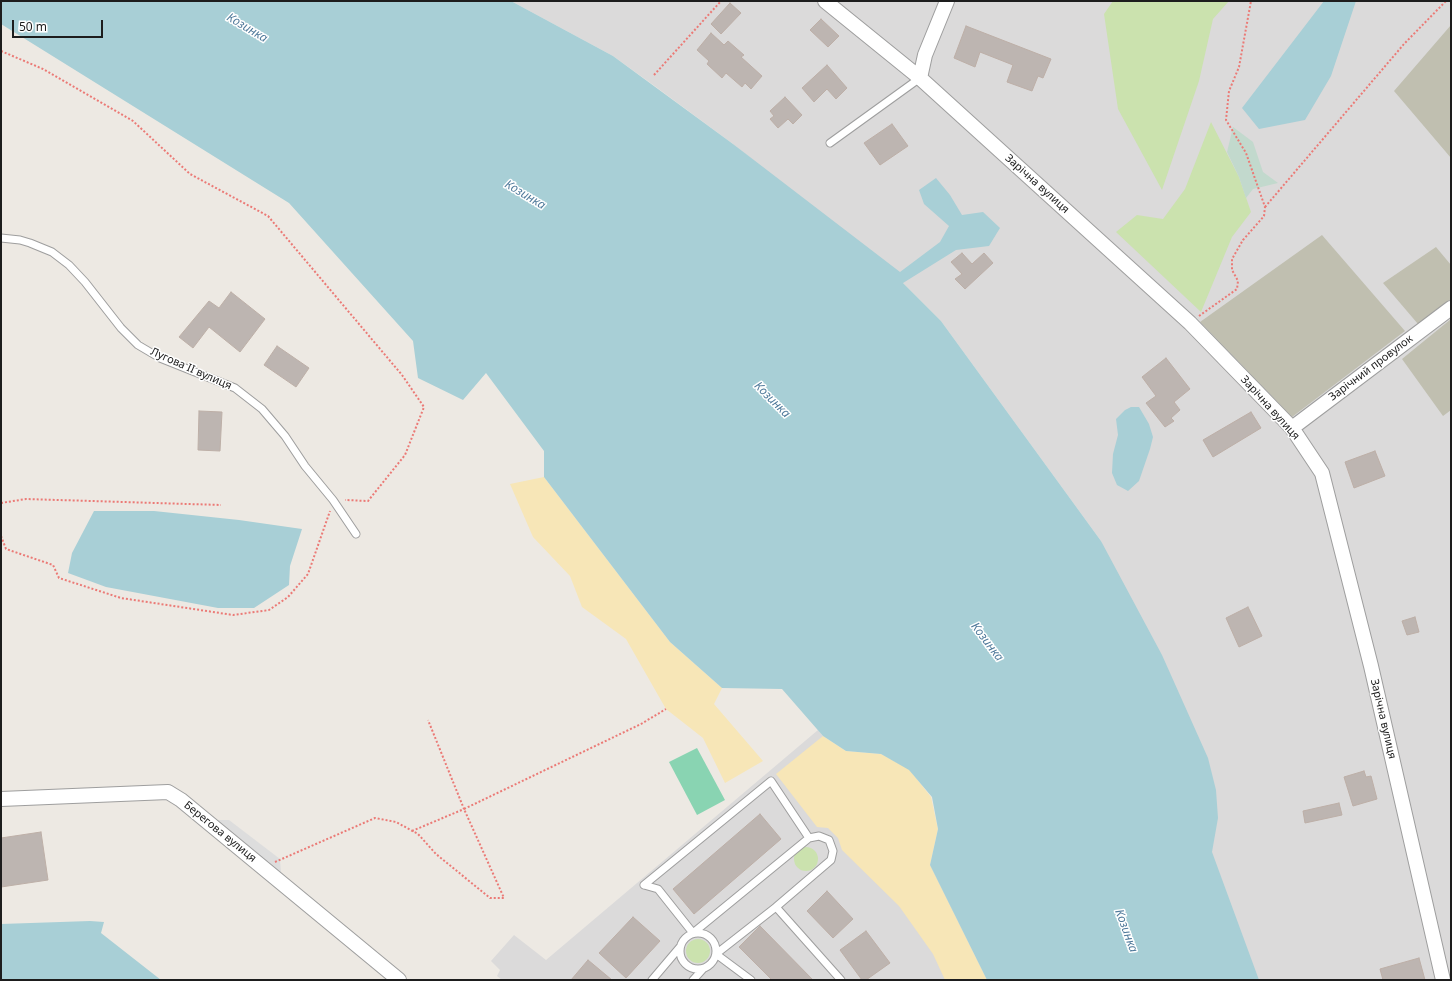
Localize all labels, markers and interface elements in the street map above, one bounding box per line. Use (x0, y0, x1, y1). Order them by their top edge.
water label: Козинка (224, 10, 270, 46)
scale bar (14, 12, 105, 38)
text: 50 m (19, 18, 47, 35)
street label: Зарічна вулиця (1002, 152, 1072, 216)
water label: Козинка (502, 177, 548, 213)
street label: Зарічний провулок (1326, 332, 1416, 404)
street label: Лугова II вулиця (148, 345, 234, 393)
street label: Зарічна вулиця (1238, 373, 1302, 443)
water label: Козинка (751, 379, 793, 421)
water label: Козинка (968, 620, 1006, 664)
street label: Зарічна вулиця (1367, 678, 1399, 760)
street label: Берегова вулиця (181, 799, 259, 865)
water label: Козинка (1112, 907, 1140, 955)

